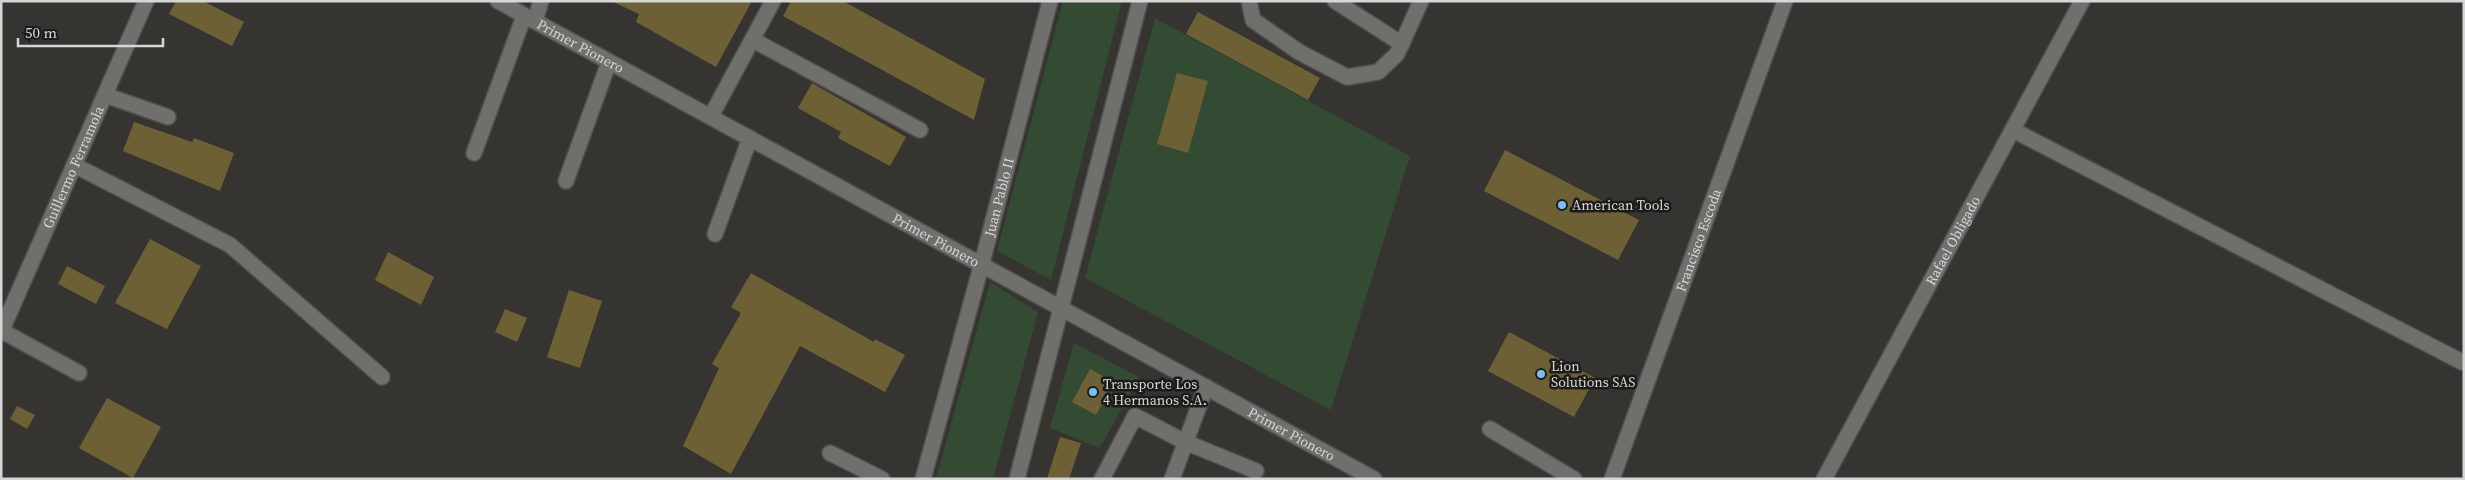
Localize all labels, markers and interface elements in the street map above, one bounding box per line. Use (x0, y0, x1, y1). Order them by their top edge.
street label: Primer Pionero (533, 14, 628, 78)
scale bar (18, 15, 162, 47)
text: 50 m (25, 22, 57, 43)
street label: Guillermo Ferramola (38, 102, 109, 231)
street label: Juan Pablo II (979, 156, 1019, 240)
street label: Francisco Escoda (1671, 185, 1727, 294)
street label: Rafael Obligado (1920, 192, 1985, 289)
place label: American Tools (1572, 195, 1669, 215)
marker: American Tools (1556, 199, 1568, 211)
street label: Primer Pionero (889, 208, 983, 272)
place label: Lion Solutions SAS (1551, 356, 1636, 392)
marker: Lion Solutions SAS (1535, 368, 1547, 380)
place label: Transporte Los 4 Hermanos S.A. (1103, 374, 1207, 410)
marker: Transporte Los 4 Hermanos S.A. (1087, 386, 1099, 398)
street label: Primer Pionero (1244, 402, 1339, 466)

